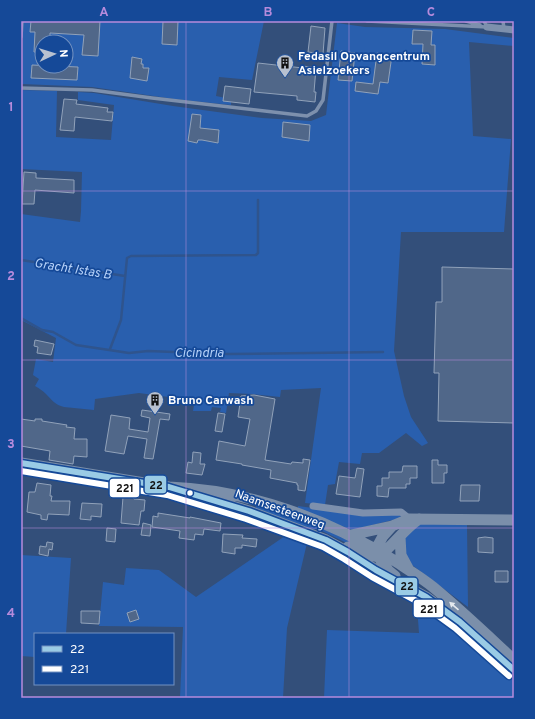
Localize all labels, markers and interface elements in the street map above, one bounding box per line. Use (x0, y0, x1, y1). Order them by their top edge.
text: A (99, 5, 109, 21)
text: B (264, 5, 273, 21)
text: C (427, 5, 435, 21)
north arrow (34, 34, 74, 74)
text: N (56, 49, 70, 58)
place label: Fedasil Opvangcentrum Asielzoekers (298, 49, 430, 79)
building icon: Fedasil Opvangcentrum Asielzoekers (275, 53, 295, 78)
text: 1 (8, 100, 14, 116)
water label: Gracht Istas B (33, 256, 113, 284)
text: 2 (7, 269, 15, 285)
water label: Cicindria (174, 346, 224, 362)
building icon: Bruno Carwash (145, 390, 165, 415)
place label: Bruno Carwash (168, 393, 253, 409)
text: 3 (7, 437, 15, 453)
line badge: 22 (144, 475, 167, 494)
line badge: 221 (109, 478, 140, 498)
text: 22 (149, 479, 163, 493)
text: 221 (116, 482, 134, 496)
street label: Naamsesteenweg (232, 486, 327, 534)
unlabelled marker (185, 488, 195, 498)
line badge: 22 (395, 577, 418, 596)
text: 22 (400, 580, 414, 594)
line badge: 221 (413, 599, 444, 618)
one-way arrow (449, 601, 459, 610)
text: 221 (420, 603, 438, 617)
text: 4 (7, 606, 15, 622)
legend (34, 633, 174, 685)
text: 22 (70, 642, 85, 658)
text: 221 (70, 662, 89, 678)

